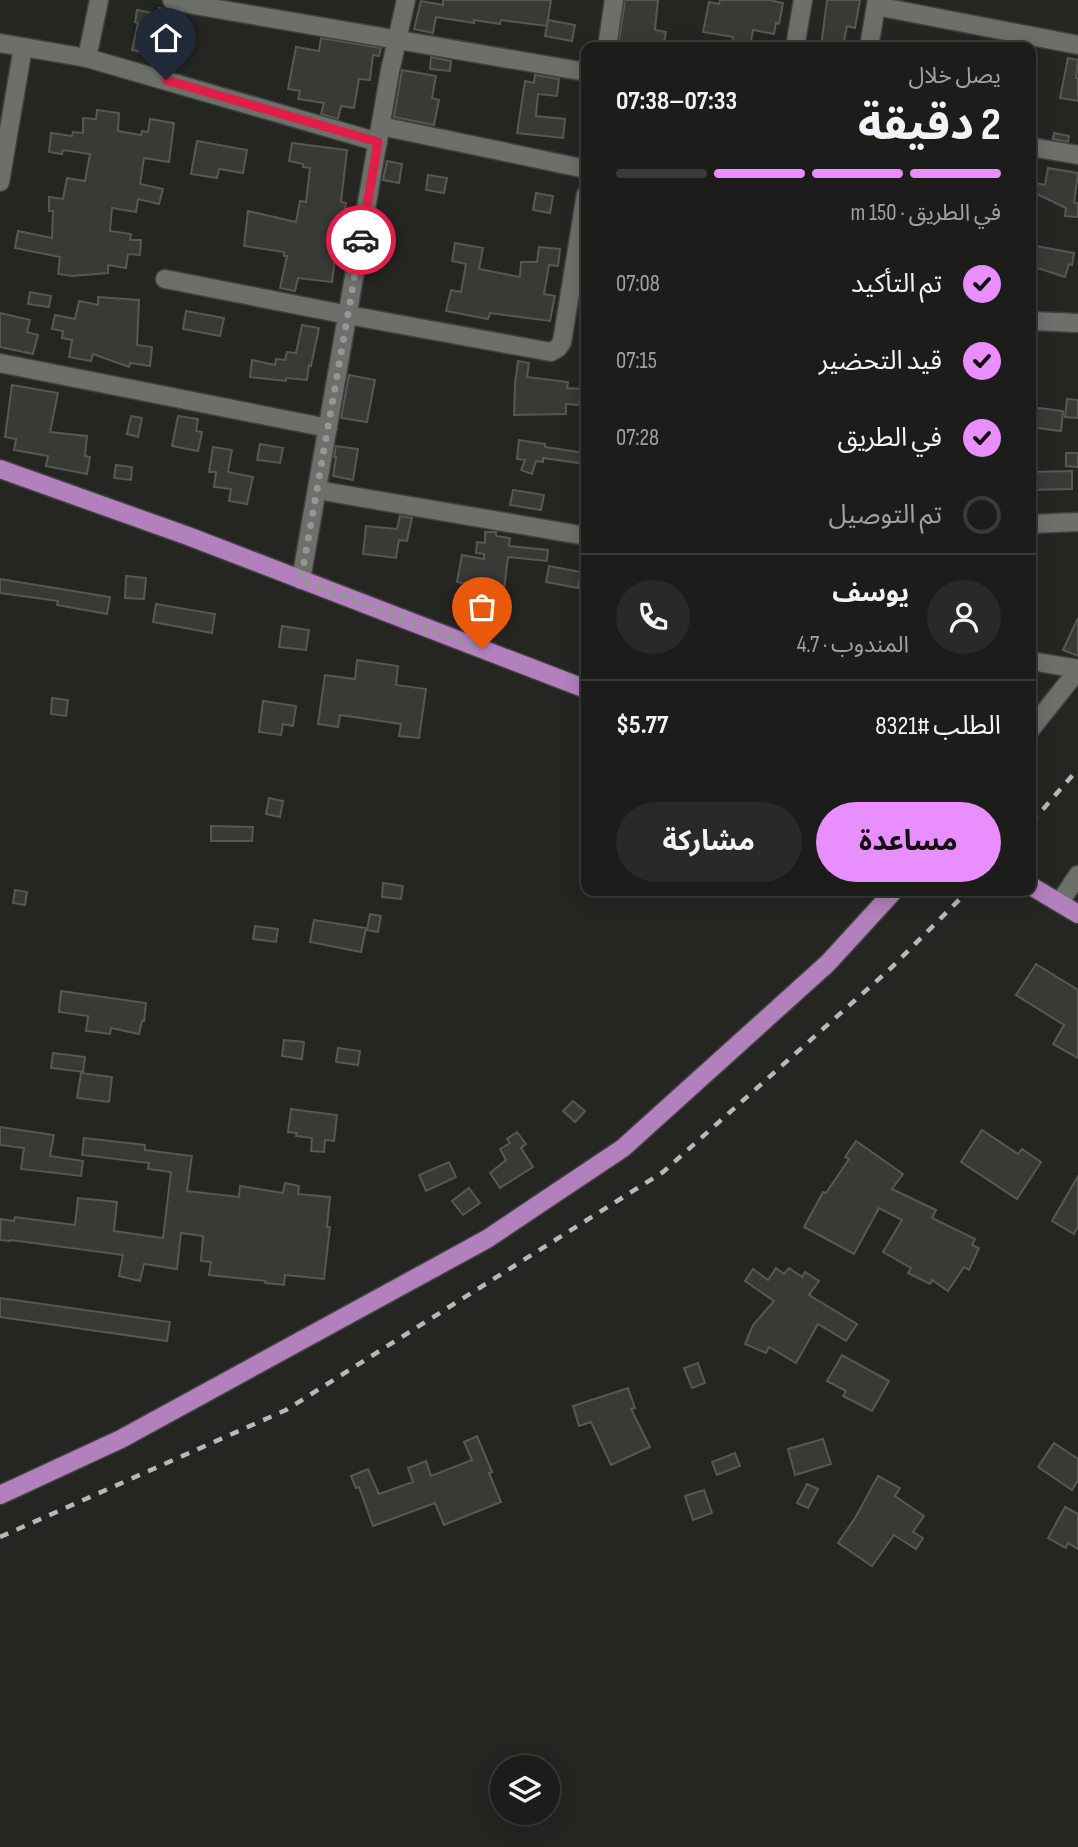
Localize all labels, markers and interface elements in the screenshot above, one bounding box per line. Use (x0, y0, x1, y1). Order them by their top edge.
pin (136, 8, 196, 80)
icon: home (147, 19, 185, 57)
text: يصل خلال (909, 62, 1001, 90)
text: 07:33–07:38 (616, 86, 737, 117)
text: 2 دقيقة (858, 98, 1001, 153)
text: في الطريق · 150 m (851, 199, 1001, 227)
courier (326, 205, 396, 275)
icon: car (342, 221, 380, 259)
icon: check (963, 265, 1001, 303)
text: تم التأكيد (851, 269, 942, 300)
text: 07:08 (616, 270, 660, 298)
icon: check (963, 342, 1001, 380)
text: قيد التحضير (819, 346, 942, 377)
text: 07:15 (616, 347, 657, 375)
icon: check (963, 419, 1001, 457)
text: في الطريق (837, 423, 942, 454)
text: 07:28 (616, 424, 659, 452)
text: تم التوصيل (828, 500, 942, 531)
pin (452, 577, 512, 649)
text: يوسف (832, 578, 909, 609)
button: phone (616, 580, 690, 654)
button: person (927, 580, 1001, 654)
icon: bag (463, 588, 501, 626)
text: المندوب · 4.7 (797, 631, 909, 659)
text: $5.77 (616, 710, 668, 741)
text: الطلب #8321 (875, 711, 1001, 742)
button: مشاركة (616, 802, 802, 882)
button: مساعدة (816, 802, 1001, 882)
map controls (490, 1755, 560, 1825)
button: layers (490, 1755, 560, 1825)

